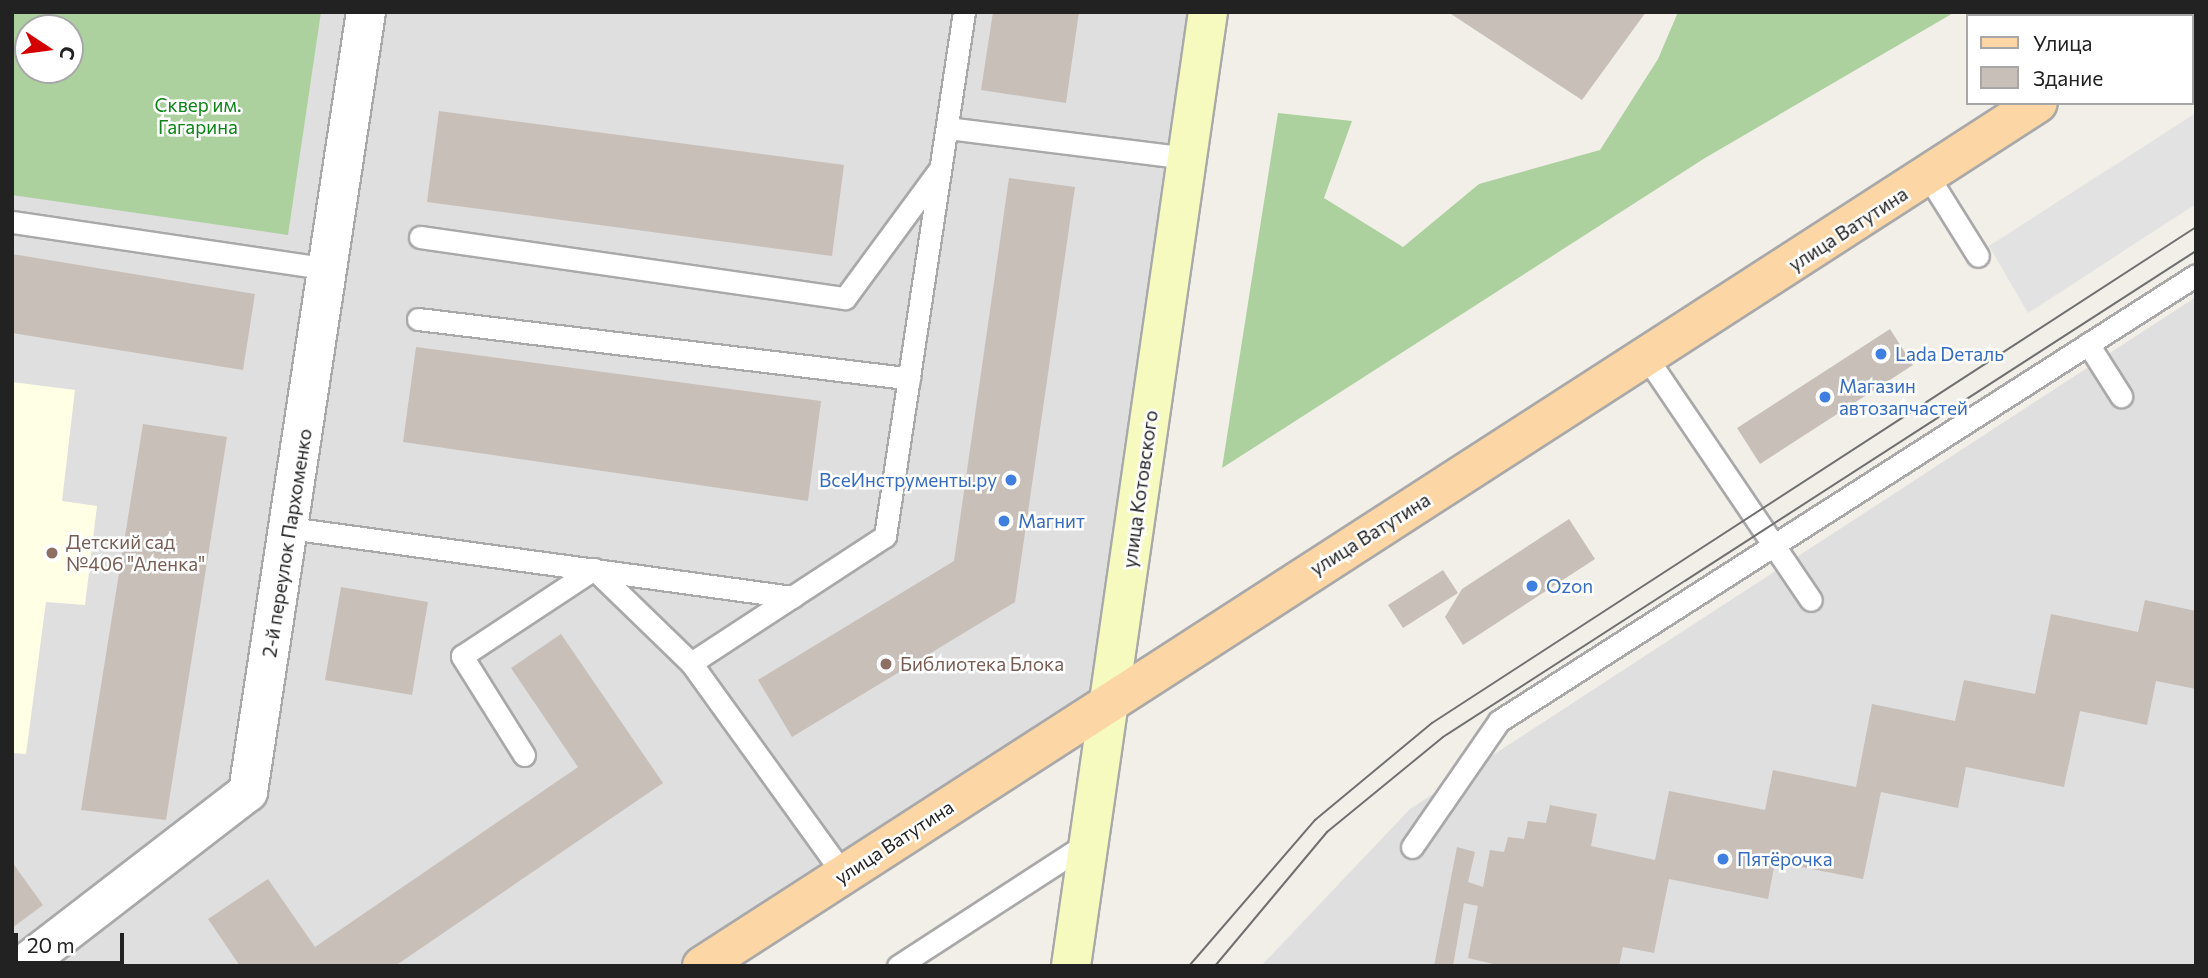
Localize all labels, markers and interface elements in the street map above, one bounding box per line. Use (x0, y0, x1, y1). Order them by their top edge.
north arrow (14, 14, 84, 84)
legend (1966, 14, 2194, 105)
text: Улица (2033, 30, 2092, 55)
text: С (55, 44, 81, 62)
text: Здание (2033, 65, 2103, 90)
park label: Сквер им. Гагарина (155, 94, 241, 138)
street label: улица Ватутина (1784, 182, 1912, 276)
place label: Lada Dеталь (1895, 343, 2004, 365)
marker: Lada Dеталь (1873, 346, 1889, 362)
place label: Магазин автозапчастей (1839, 375, 1968, 419)
marker: Магазин автозапчастей (1817, 389, 1833, 405)
street label: улица Котовского (1118, 409, 1162, 569)
street label: 2-й переулок Пархоменко (258, 427, 316, 659)
place label: ВсеИнструменты.ру (819, 469, 997, 491)
marker: ВсеИнструменты.ру (1003, 472, 1019, 488)
street label: улица Ватутина (1306, 488, 1434, 580)
place label: Магнит (1018, 510, 1085, 532)
marker: Магнит (996, 513, 1012, 529)
place label: Детский сад №406 "Аленка" (66, 531, 205, 575)
marker: Детский сад №406 "Аленка" (44, 545, 60, 561)
place label: Ozon (1546, 575, 1593, 597)
marker: Ozon (1524, 578, 1540, 594)
place label: Библиотека Блока (900, 653, 1064, 675)
marker: Библиотека Блока (878, 656, 894, 672)
street label: улица Ватутина (830, 795, 958, 889)
place label: Пятёрочка (1737, 848, 1833, 870)
marker: Пятёрочка (1715, 851, 1731, 867)
scale bar (18, 918, 128, 962)
text: 20 m (27, 932, 75, 957)

